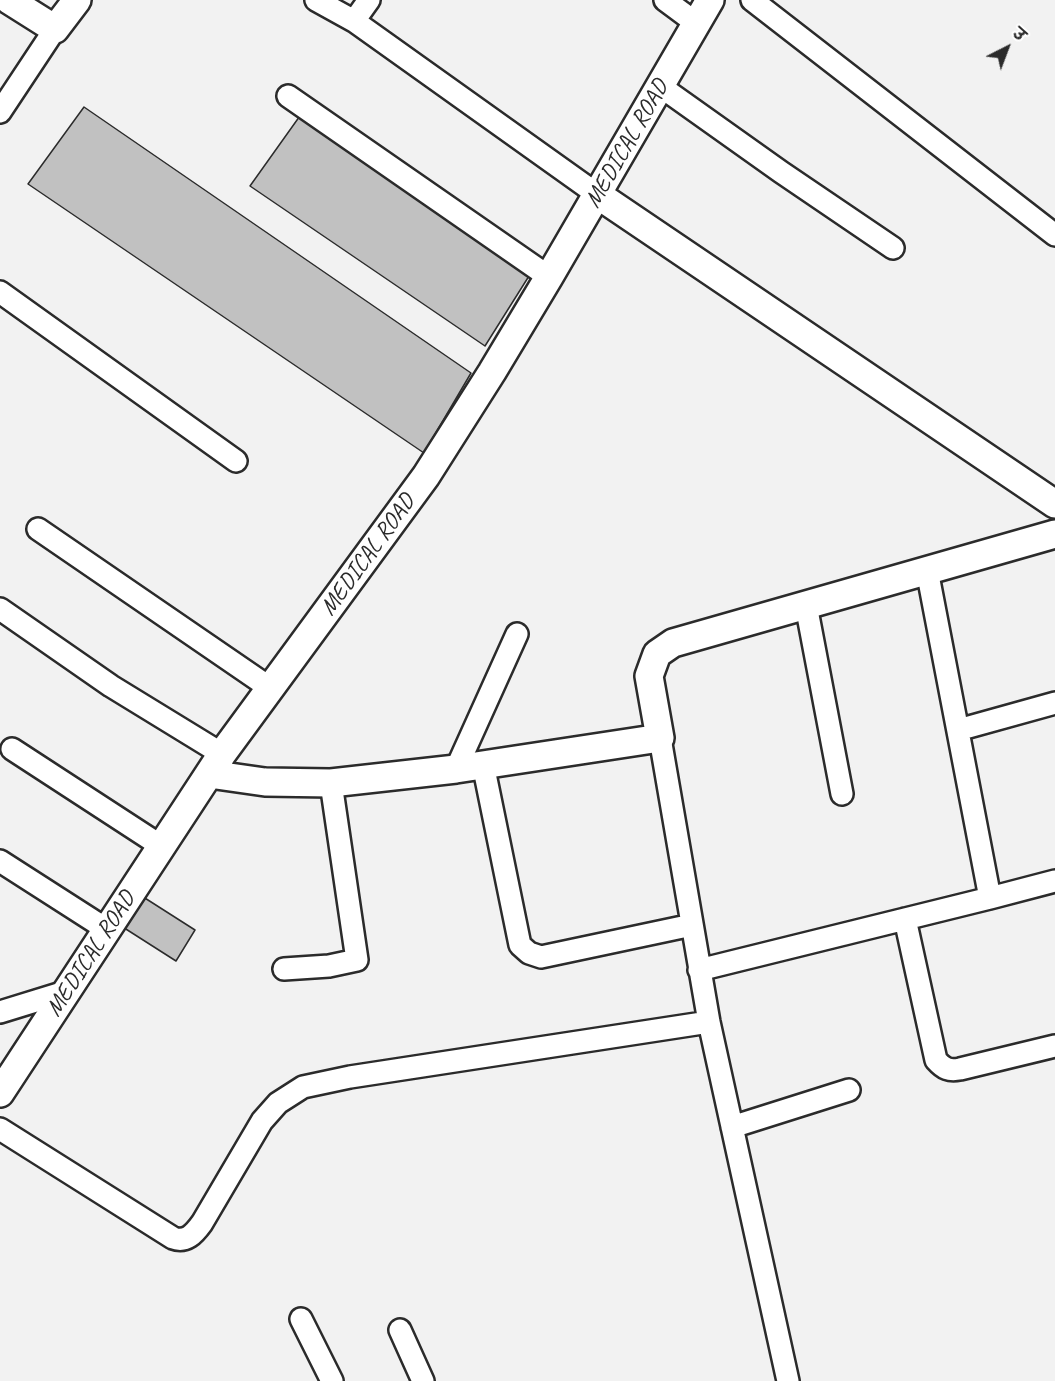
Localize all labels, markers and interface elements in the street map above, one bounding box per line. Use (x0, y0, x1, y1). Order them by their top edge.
north arrow (977, 18, 1037, 78)
text: उ (1008, 24, 1030, 46)
street label: MEDICAL ROAD (579, 75, 675, 213)
street label: MEDICAL ROAD (314, 489, 422, 621)
street label: MEDICAL ROAD (40, 886, 142, 1022)

